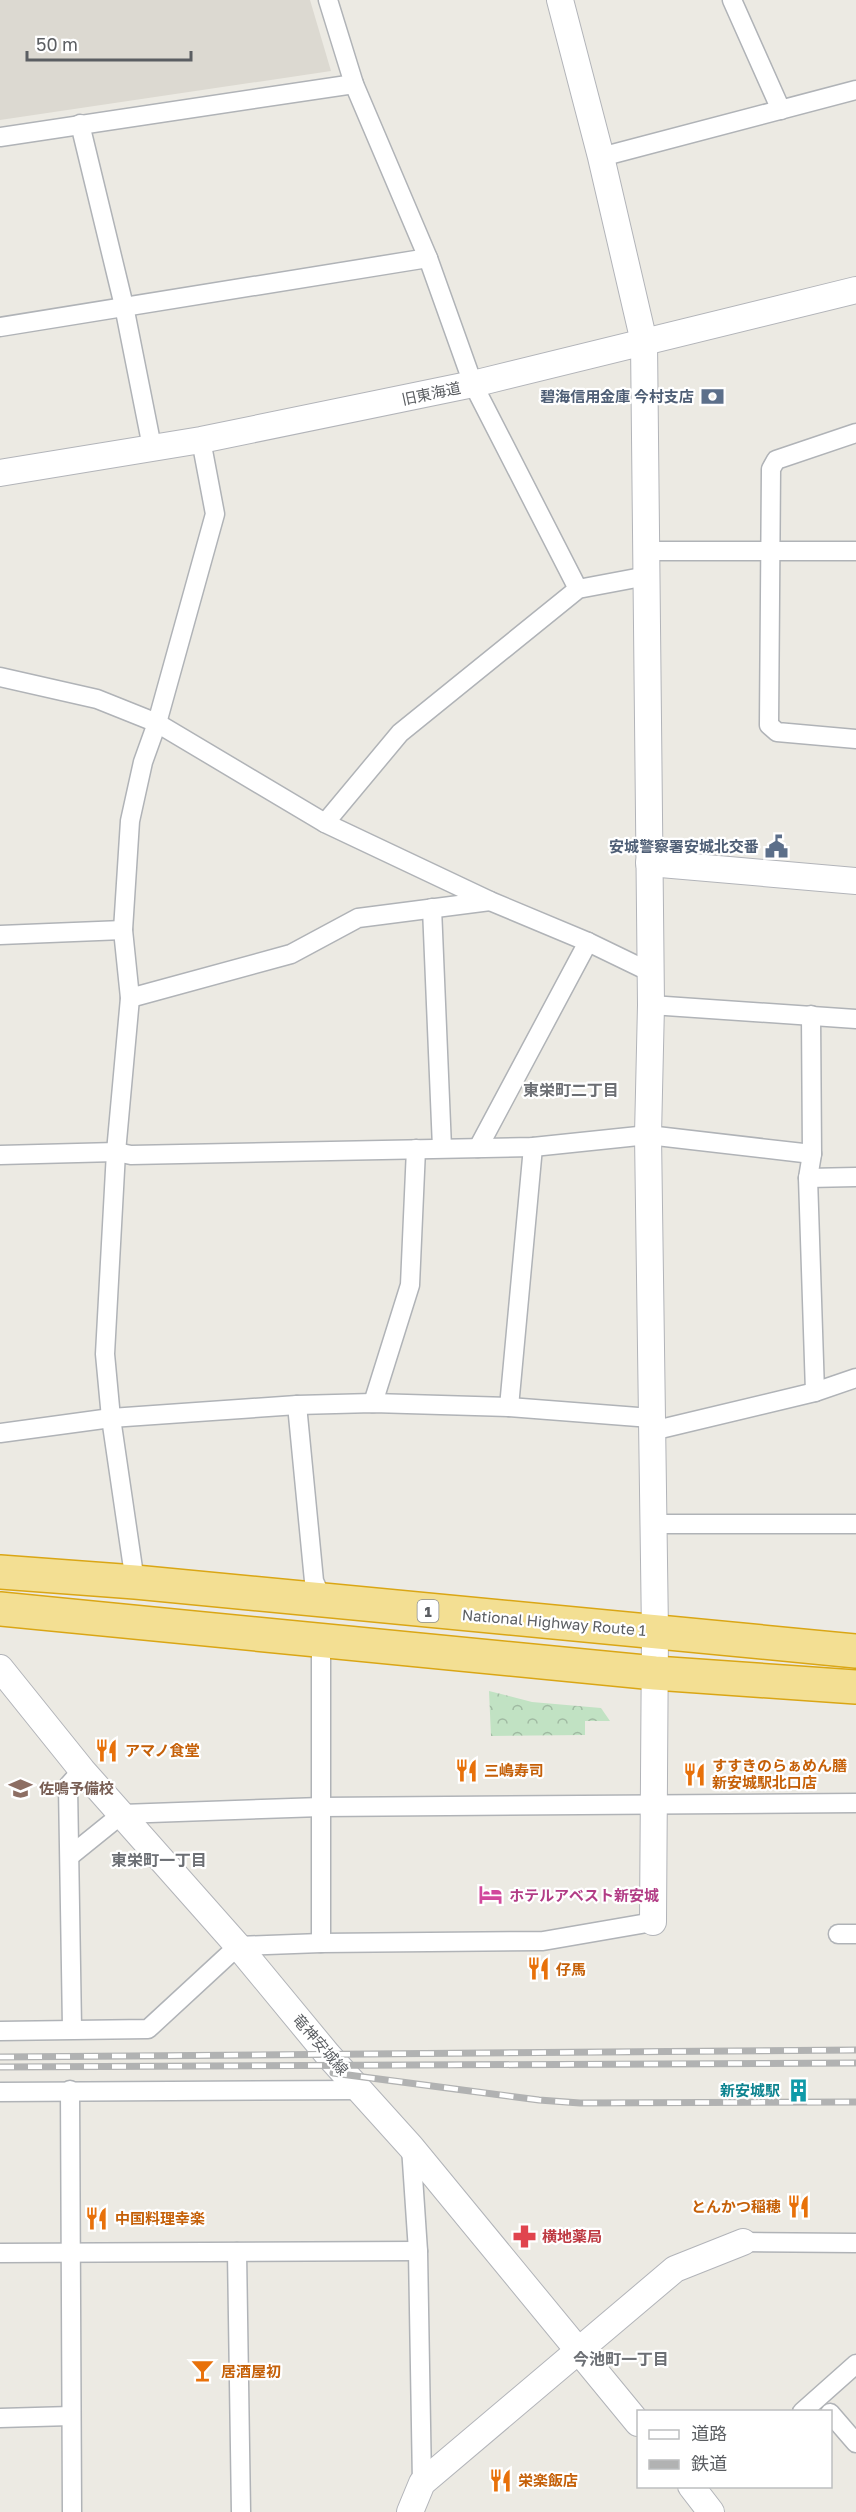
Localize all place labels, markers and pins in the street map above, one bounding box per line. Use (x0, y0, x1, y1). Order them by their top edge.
bank icon: 碧海信用金庫 今村支店 (699, 383, 725, 409)
place label: 碧海信用金庫 今村支店 (540, 387, 694, 405)
public building icon: 安城警察署安城北交番 (764, 833, 790, 859)
place label: 安城警察署安城北交番 (609, 837, 759, 855)
restaurant icon: アマノ食堂 (94, 1737, 120, 1763)
place label: アマノ食堂 (125, 1741, 200, 1759)
place label: すすきのらぁめん膳 新安城駅北口店 (712, 1756, 847, 1791)
restaurant icon: 三嶋寿司 (453, 1757, 479, 1783)
place label: 三嶋寿司 (484, 1761, 544, 1779)
restaurant icon: すすきのらぁめん膳 新安城駅北口店 (681, 1761, 707, 1787)
school or university icon: 佐鳴予備校 (8, 1775, 34, 1801)
place label: 佐鳴予備校 (39, 1779, 114, 1797)
hotel icon: ホテルアベスト新安城 (478, 1882, 504, 1908)
place label: ホテルアベスト新安城 (509, 1886, 659, 1904)
restaurant icon: 仔馬 (525, 1956, 551, 1982)
place label: 仔馬 (555, 1960, 586, 1978)
building icon: 新安城駅 (785, 2077, 811, 2103)
place label: 新安城駅 (720, 2081, 780, 2099)
restaurant icon: とんかつ稲穂 (786, 2193, 812, 2219)
place label: とんかつ稲穂 (691, 2197, 781, 2215)
restaurant icon: 中国料理幸楽 (84, 2205, 110, 2231)
place label: 中国料理幸楽 (115, 2209, 205, 2227)
pharmacy icon: 横地薬局 (511, 2223, 537, 2249)
place label: 横地薬局 (542, 2227, 602, 2245)
bar icon: 居酒屋初 (190, 2358, 216, 2384)
place label: 居酒屋初 (221, 2362, 281, 2380)
restaurant icon: 栄楽飯店 (487, 2467, 513, 2493)
place label: 栄楽飯店 (518, 2471, 578, 2489)

